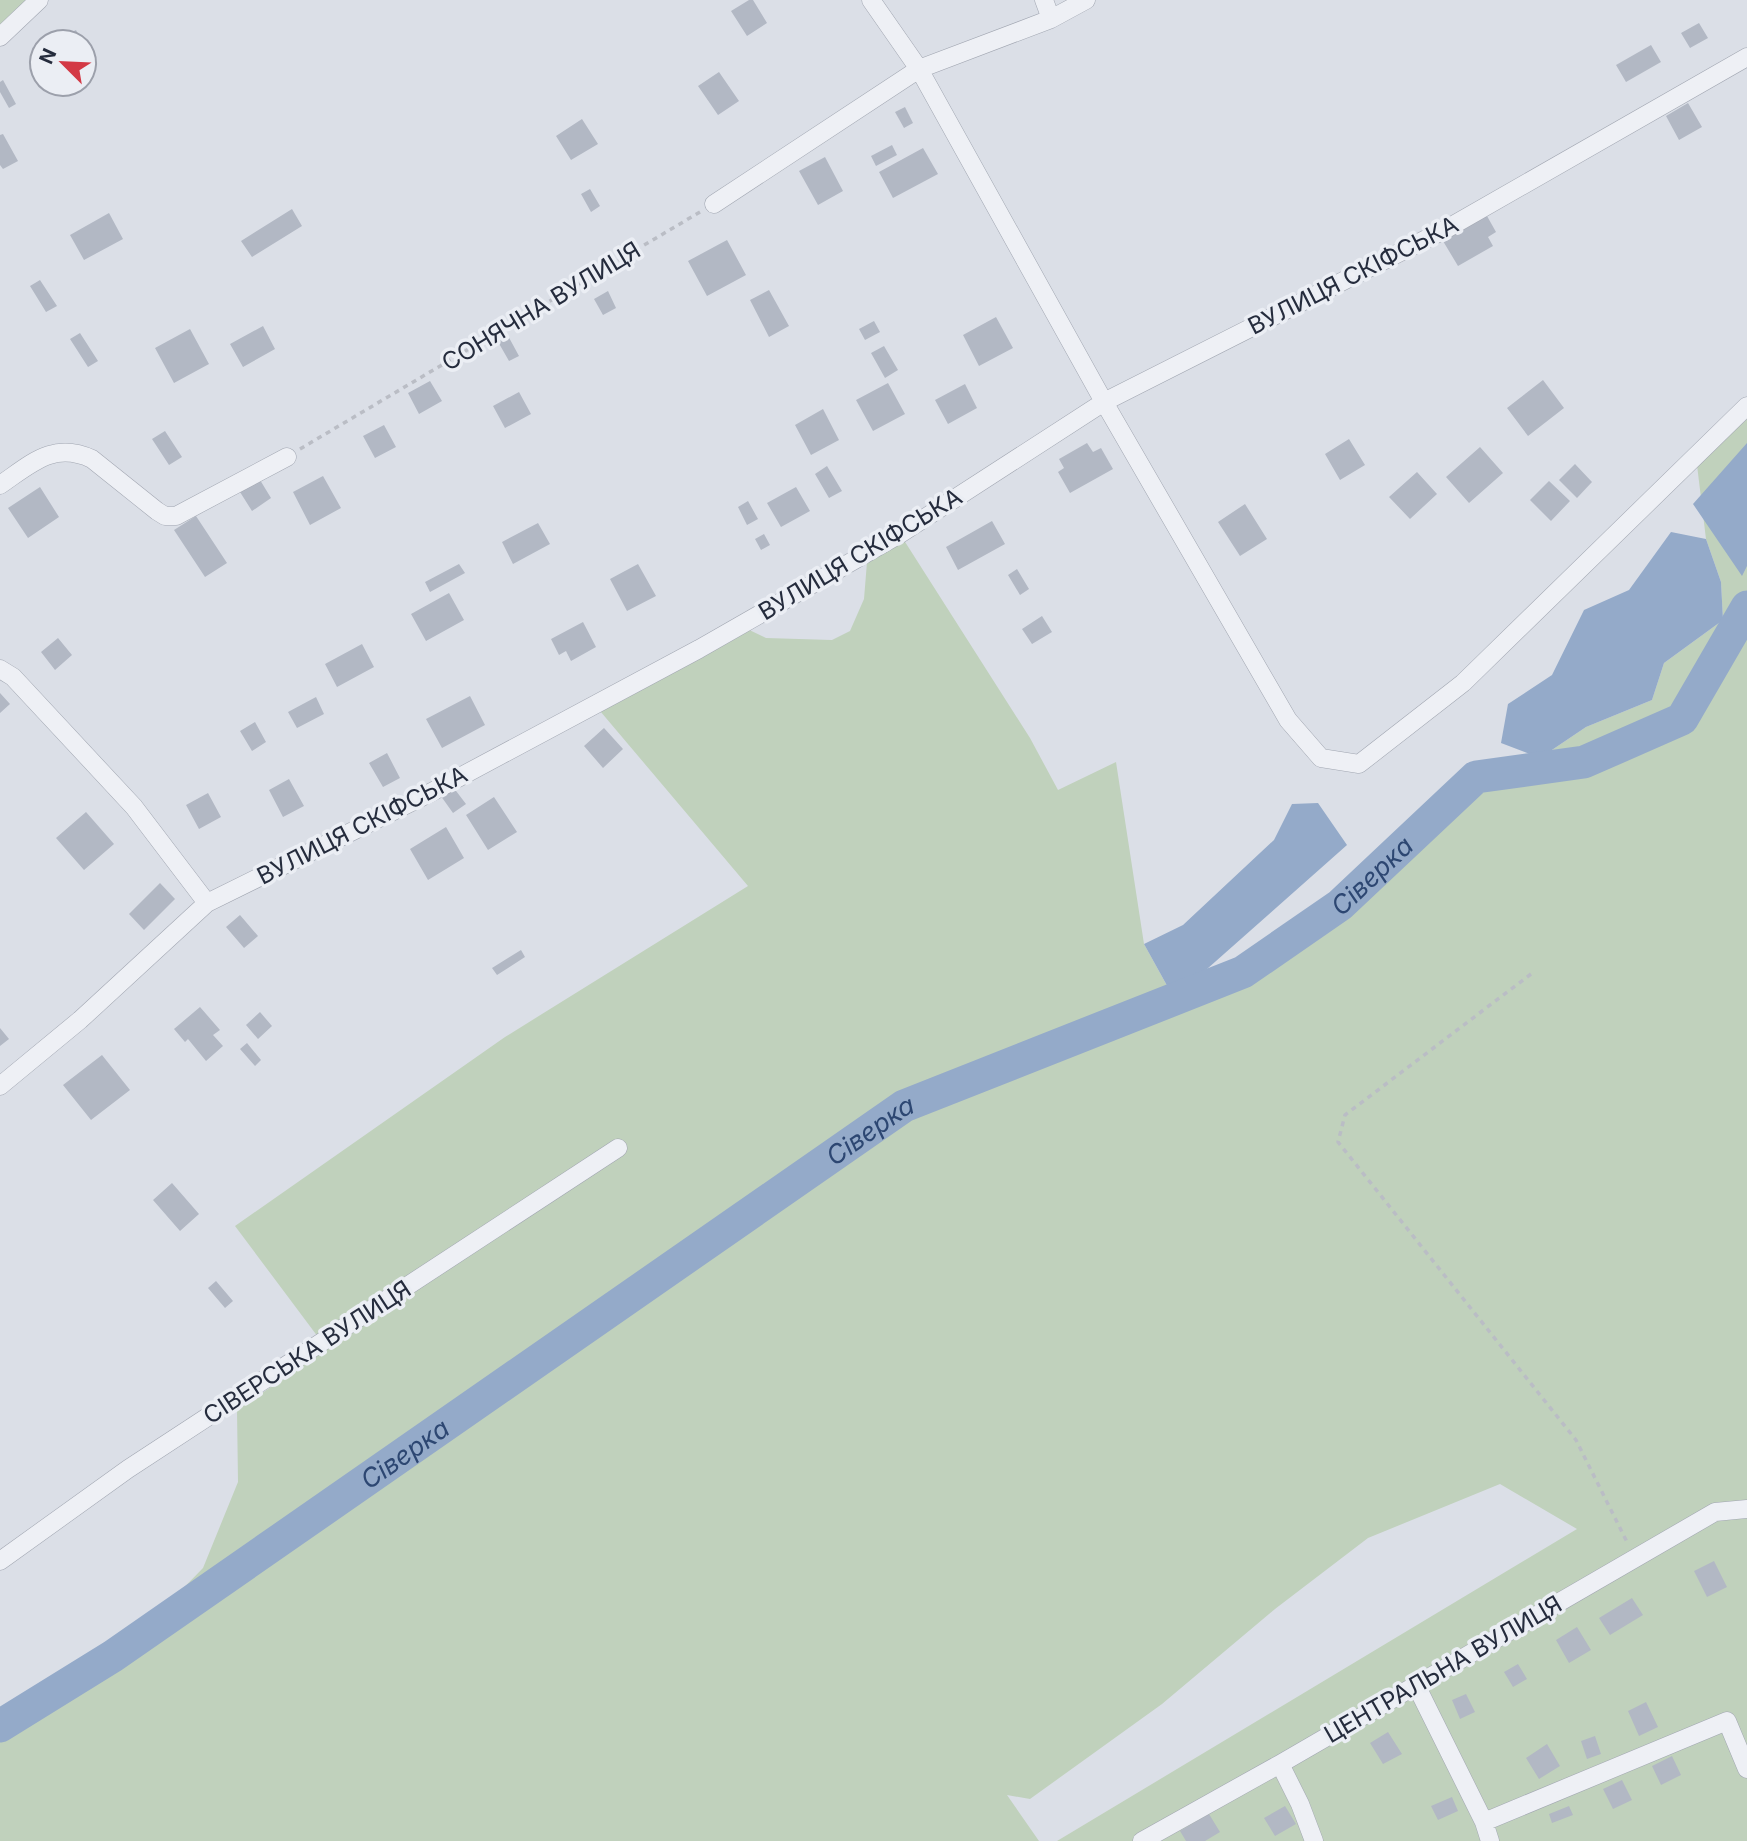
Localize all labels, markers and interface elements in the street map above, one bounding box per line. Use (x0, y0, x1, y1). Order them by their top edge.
north arrow (28, 28, 98, 98)
text: N (34, 45, 61, 68)
street label: ВУЛИЦЯ СКІФСЬКА (1243, 209, 1463, 341)
street label: СОНЯЧНА ВУЛИЦЯ (436, 235, 646, 377)
street label: ВУЛИЦЯ СКІФСЬКА (753, 482, 967, 626)
street label: ВУЛИЦЯ СКІФСЬКА (252, 759, 472, 891)
water label: Сіверка (1324, 829, 1419, 921)
water label: Сіверка (820, 1088, 918, 1171)
street label: СІВЕРСЬКА ВУЛИЦЯ (198, 1274, 416, 1430)
water label: Сіверка (354, 1412, 455, 1495)
street label: ЦЕНТРАЛЬНА ВУЛИЦЯ (1319, 1589, 1567, 1749)

